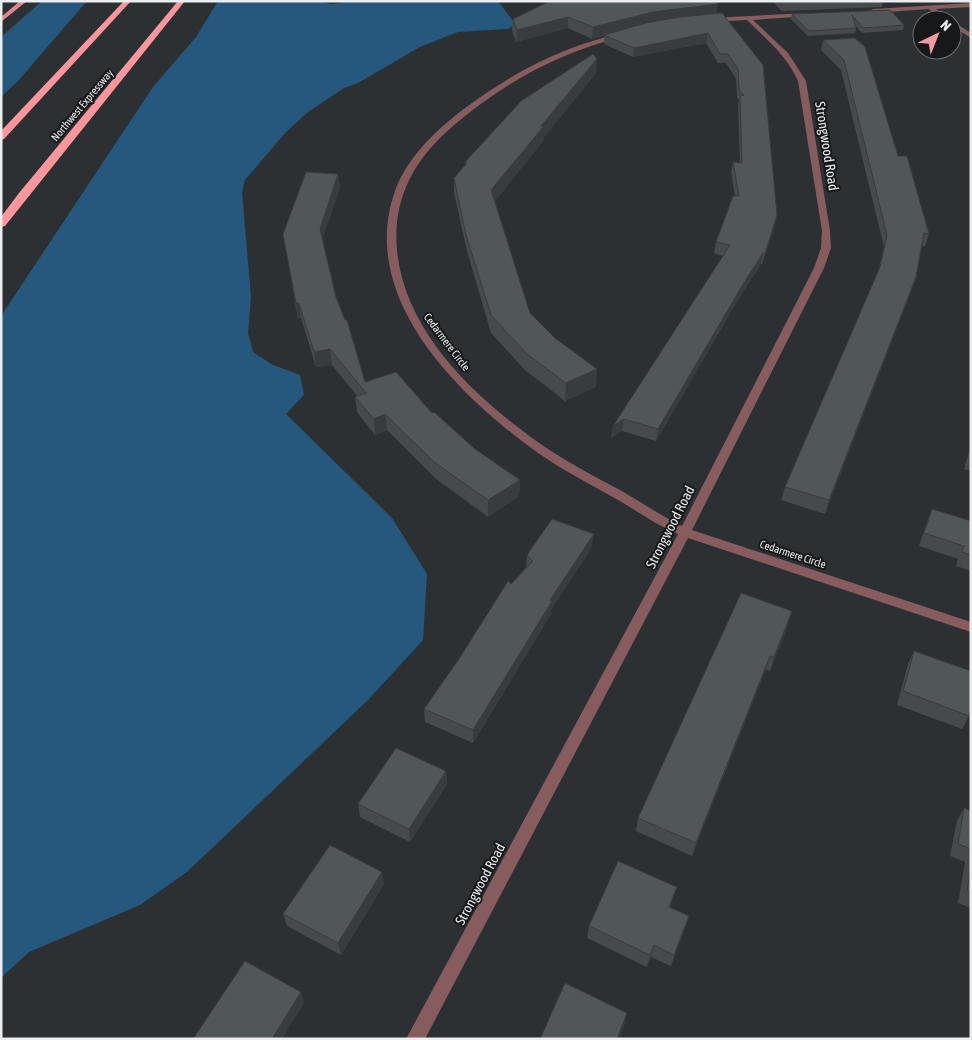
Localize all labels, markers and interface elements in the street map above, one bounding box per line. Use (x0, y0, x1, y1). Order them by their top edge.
north arrow (912, 10, 962, 60)
text: N (937, 17, 954, 34)
street label: Northwest Expressway (49, 66, 116, 143)
street label: Strongwood Road (812, 100, 842, 192)
street label: Cedarmere Circle (422, 311, 472, 373)
street label: Strongwood Road (642, 483, 698, 571)
street label: Cedarmere Circle (758, 538, 828, 570)
street label: Strongwood Road (452, 840, 508, 928)

